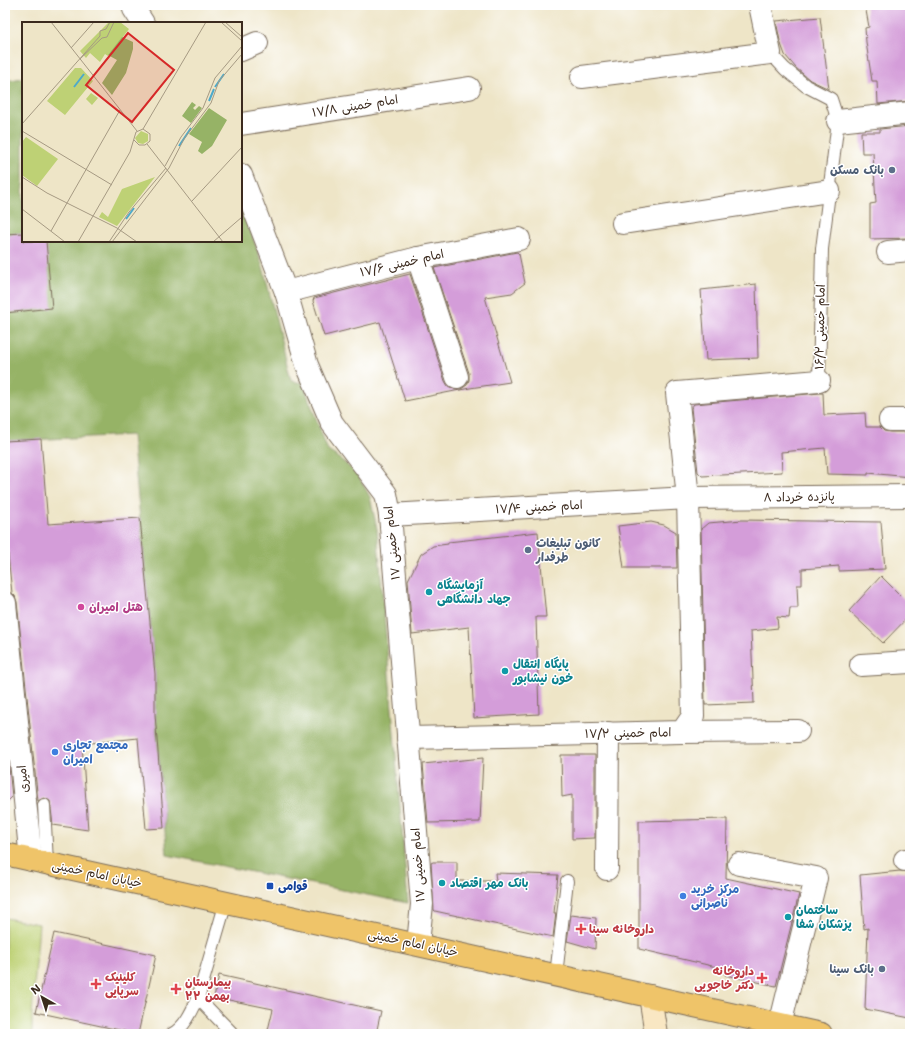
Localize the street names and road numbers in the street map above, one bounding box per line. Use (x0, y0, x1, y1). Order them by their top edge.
street label: امام خمینی ۱۷/۸ (311, 91, 399, 122)
street label: امام خمینی ۱۷/۶ (358, 246, 446, 281)
street label: امام خمینی ۱۶/۲ (811, 284, 830, 370)
street label: پانزده خرداد ۸ (763, 488, 835, 506)
street label: امام خمینی ۱۷/۴ (495, 497, 583, 518)
street label: امام خمینی ۱۷ (380, 505, 405, 581)
street label: امام خمینی ۱۷/۲ (585, 724, 672, 743)
street label: امیری (14, 764, 32, 794)
street label: امام خمینی ۱۷ (407, 827, 430, 903)
street label: خیابان امام خمینی (51, 857, 143, 892)
street label: خیابان امام خمینی (367, 926, 459, 961)

